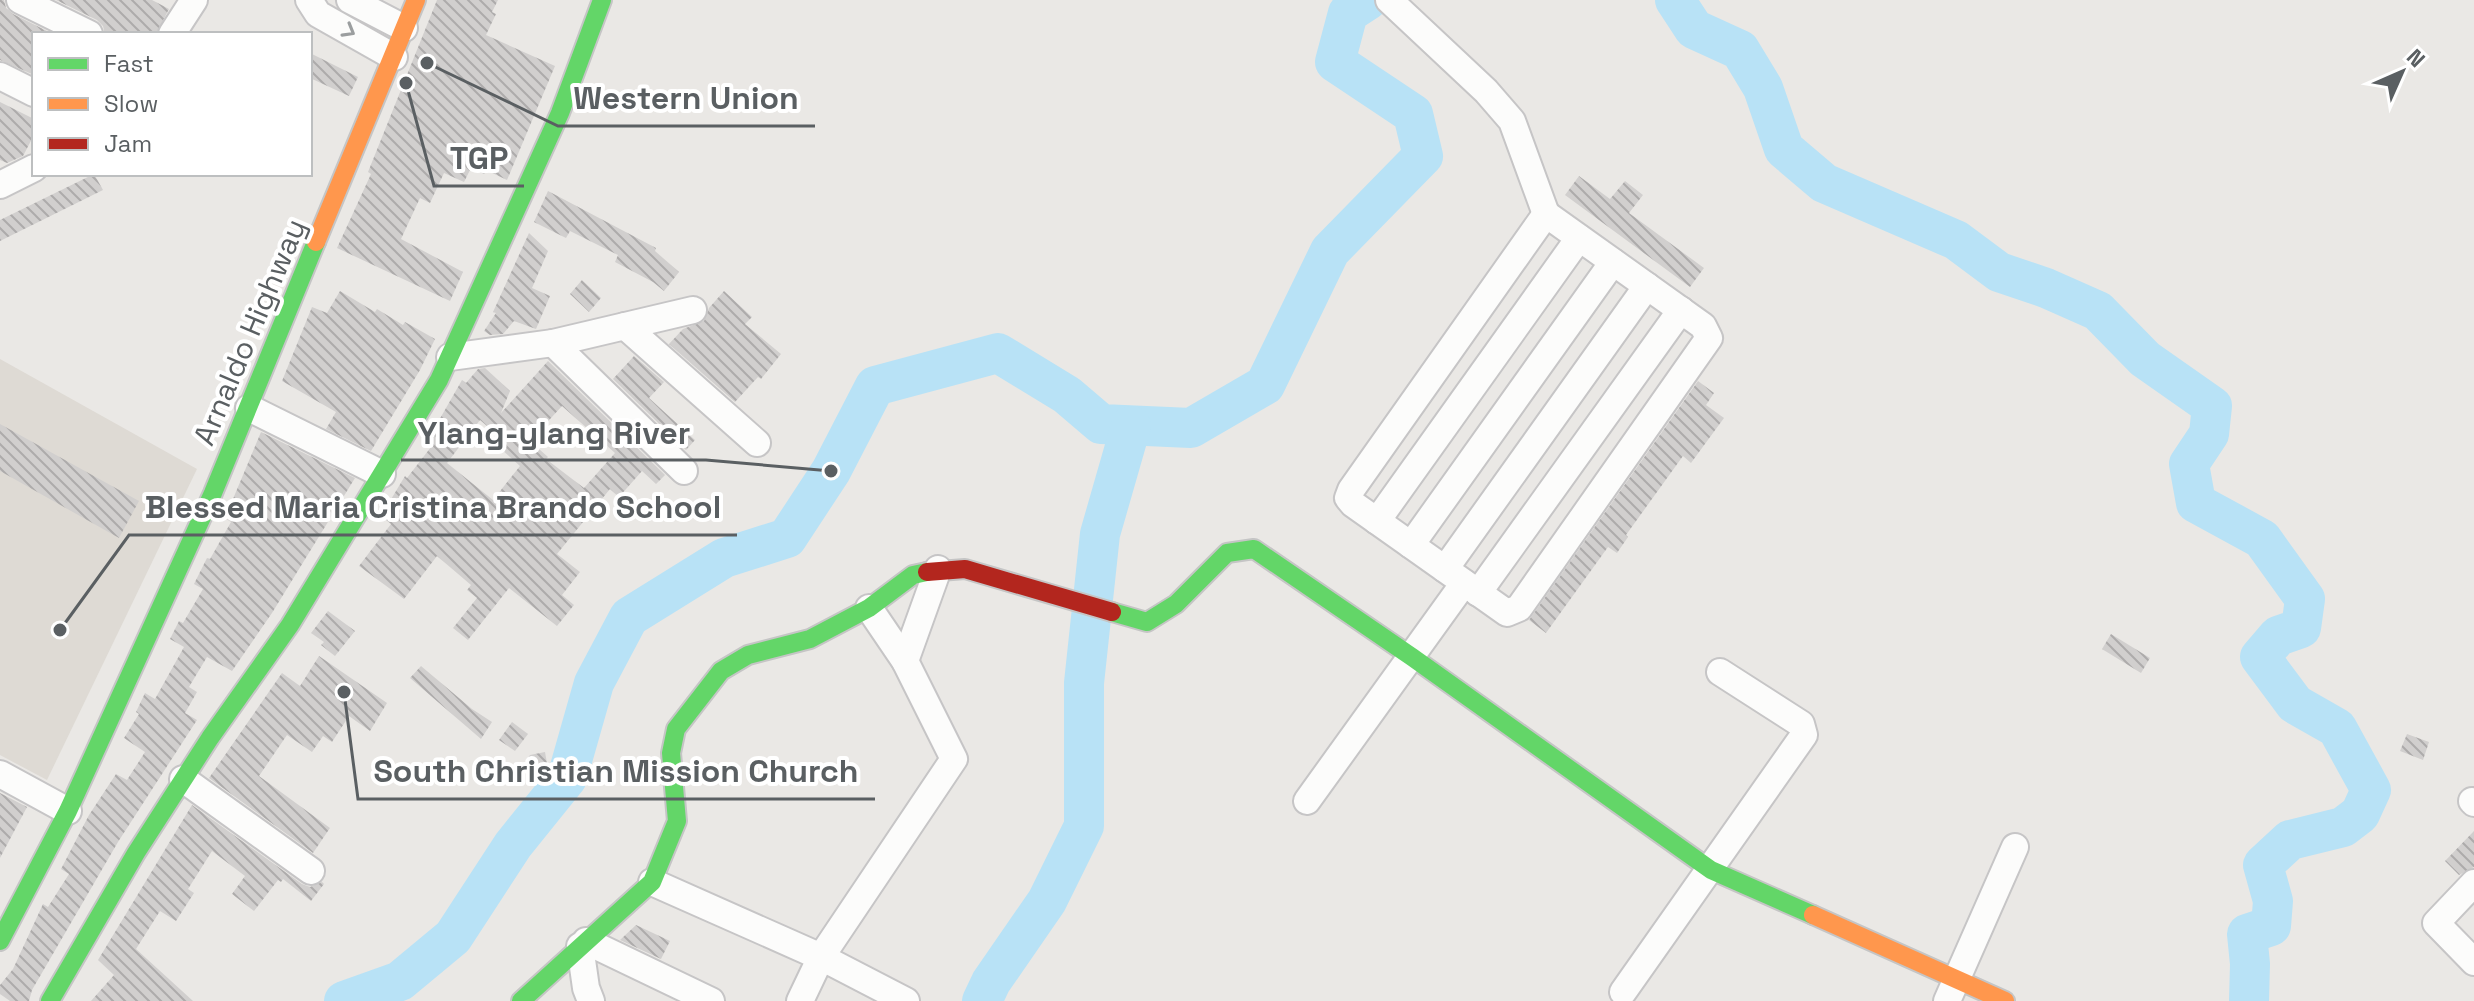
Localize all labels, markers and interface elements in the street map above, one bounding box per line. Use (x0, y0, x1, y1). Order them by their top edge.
one-way arrow (341, 22, 355, 37)
legend (32, 32, 312, 176)
north arrow (2362, 32, 2442, 112)
text: N (2401, 43, 2431, 73)
text: Fast (104, 48, 154, 79)
callout: Western Union (558, 70, 815, 126)
text: Western Union (573, 78, 799, 118)
text: Slow (104, 88, 158, 119)
text: Jam (104, 128, 152, 159)
callout: TGP (434, 130, 524, 186)
text: TGP (450, 138, 508, 178)
street label: Arnaldo Highway (184, 213, 315, 451)
callout: Ylang-ylang River (401, 404, 706, 460)
text: Ylang-ylang River (418, 413, 690, 453)
callout: Blessed Maria Cristina Brando School (129, 479, 737, 535)
text: Blessed Maria Cristina Brando School (145, 487, 721, 527)
callout: South Christian Mission Church (358, 743, 875, 799)
text: South Christian Mission Church (373, 751, 859, 791)

